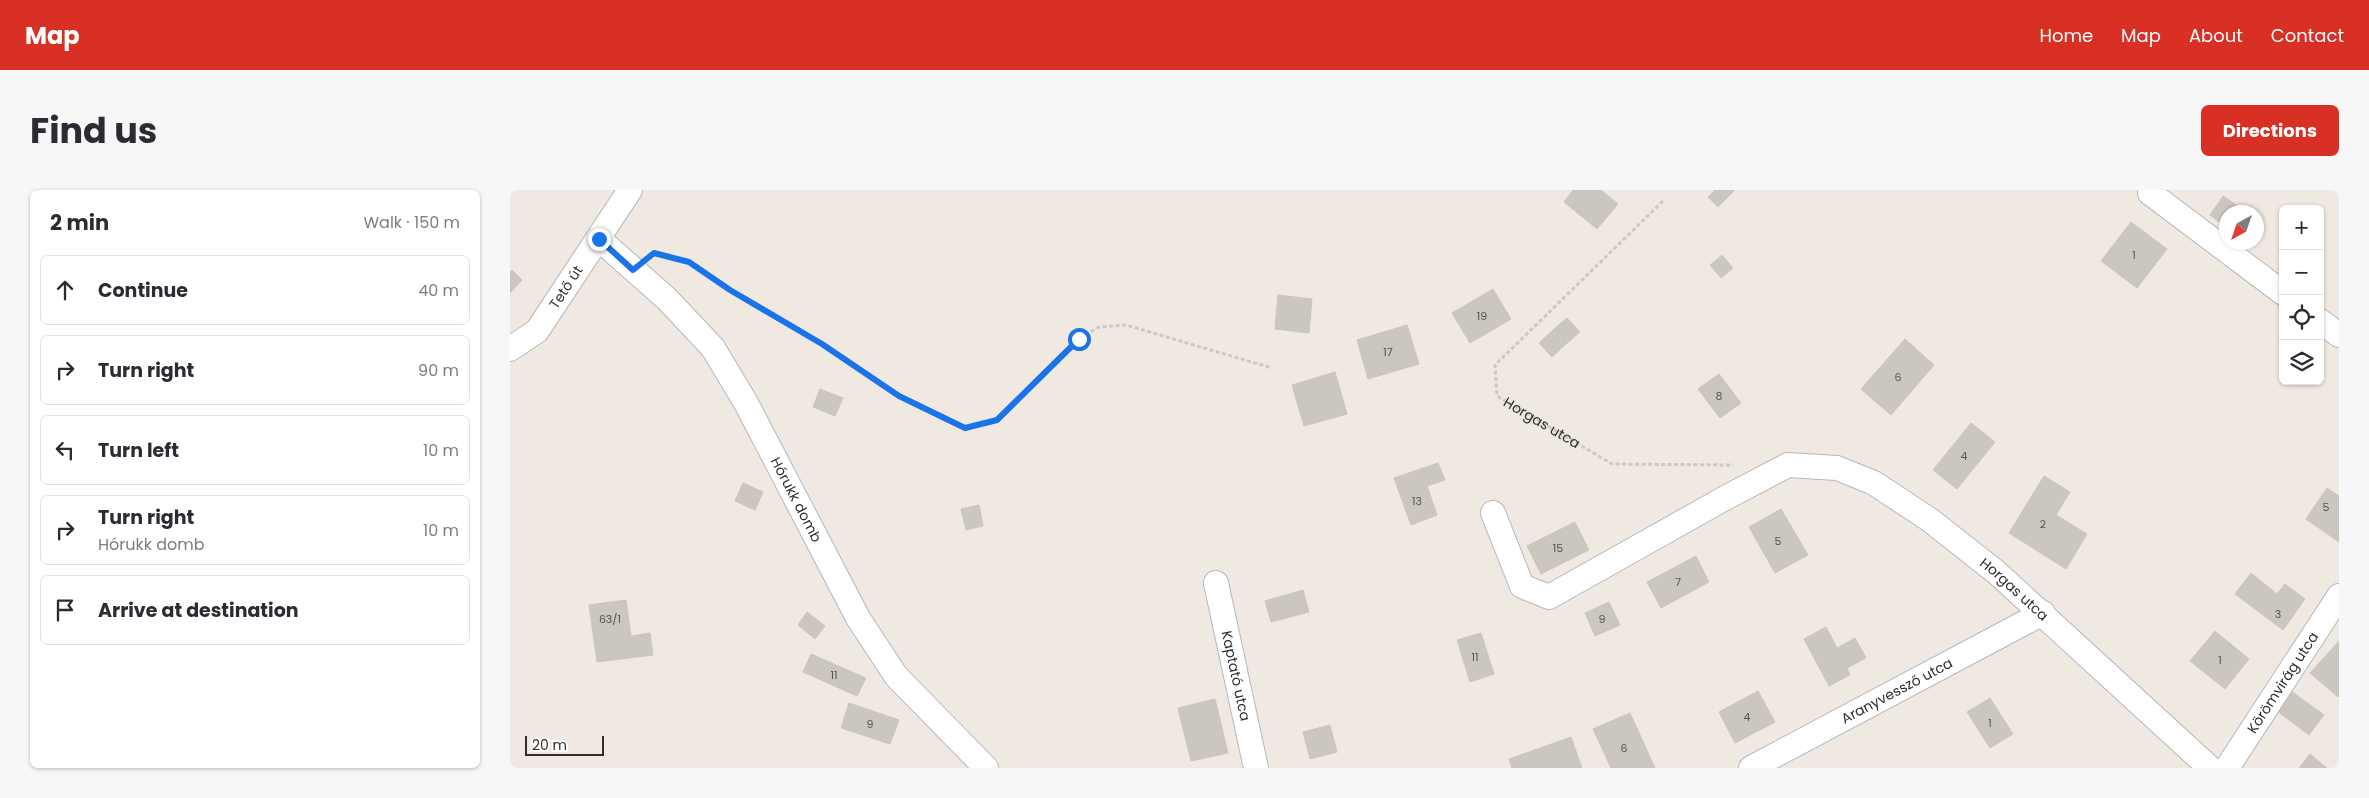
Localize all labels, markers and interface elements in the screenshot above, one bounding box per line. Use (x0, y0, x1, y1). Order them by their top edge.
text: Map (25, 19, 80, 52)
text: Home (2039, 23, 2093, 48)
text: Map (2121, 23, 2161, 48)
text: About (2189, 23, 2243, 48)
text: Contact (2271, 23, 2344, 48)
button: Directions (2201, 105, 2339, 156)
text: Find us (30, 106, 157, 155)
north arrow (2219, 205, 2264, 250)
map controls (2279, 205, 2324, 385)
button: + (2279, 205, 2324, 250)
text: 2 min (50, 208, 109, 237)
text: Walk · 150 m (363, 211, 460, 234)
route end (588, 228, 611, 251)
house number: 1 (2132, 247, 2136, 263)
button: − (2279, 250, 2324, 295)
street label: Tető út (544, 262, 588, 313)
icon: ahead (51, 276, 79, 304)
text: Continue (98, 277, 188, 304)
text: 40 m (418, 279, 459, 302)
button: locate (2279, 295, 2324, 340)
house number: 19 (1477, 308, 1487, 324)
route start (1068, 328, 1091, 351)
button: layers (2279, 340, 2324, 385)
house number: 17 (1383, 344, 1393, 360)
icon: right (51, 356, 79, 384)
text: Turn right (98, 357, 194, 384)
text: 90 m (418, 359, 459, 382)
house number: 6 (1895, 369, 1902, 385)
house number: 8 (1716, 388, 1723, 404)
street label: Horgas utca (1500, 392, 1584, 453)
icon: left (51, 436, 79, 464)
text: Turn left (98, 437, 179, 464)
text: 10 m (423, 439, 459, 462)
house number: 4 (1961, 448, 1968, 464)
street label: Hórukk domb (766, 454, 827, 546)
house number: 13 (1412, 493, 1422, 509)
house number: 5 (2323, 499, 2330, 515)
text: Turn right (98, 504, 194, 531)
icon: right (51, 516, 79, 544)
house number: 2 (2040, 516, 2046, 532)
text: 10 m (423, 519, 459, 542)
text: Hórukk domb (98, 533, 205, 556)
house number: 5 (1775, 533, 1782, 549)
house number: 15 (1553, 540, 1563, 556)
street label: Horgas utca (1976, 553, 2053, 625)
house number: 7 (1675, 574, 1681, 590)
icon: arrive (51, 596, 79, 624)
text: Arrive at destination (98, 597, 299, 624)
house number: 3 (2275, 606, 2281, 622)
house number: 63/1 (599, 611, 621, 627)
house number: 9 (1599, 611, 1606, 627)
street label: Körömvirág utca (2242, 628, 2323, 737)
street label: Kaptató utca (1217, 629, 1256, 723)
house number: 11 (1471, 649, 1479, 665)
house number: 1 (2218, 652, 2222, 668)
street label: Aranyvessző utca (1838, 653, 1956, 728)
house number: 11 (830, 667, 838, 683)
house number: 4 (1744, 709, 1751, 725)
house number: 1 (1988, 715, 1992, 731)
house number: 9 (867, 716, 874, 732)
scale bar (525, 733, 604, 756)
text: 20 m (532, 735, 567, 755)
house number: 6 (1621, 740, 1628, 756)

